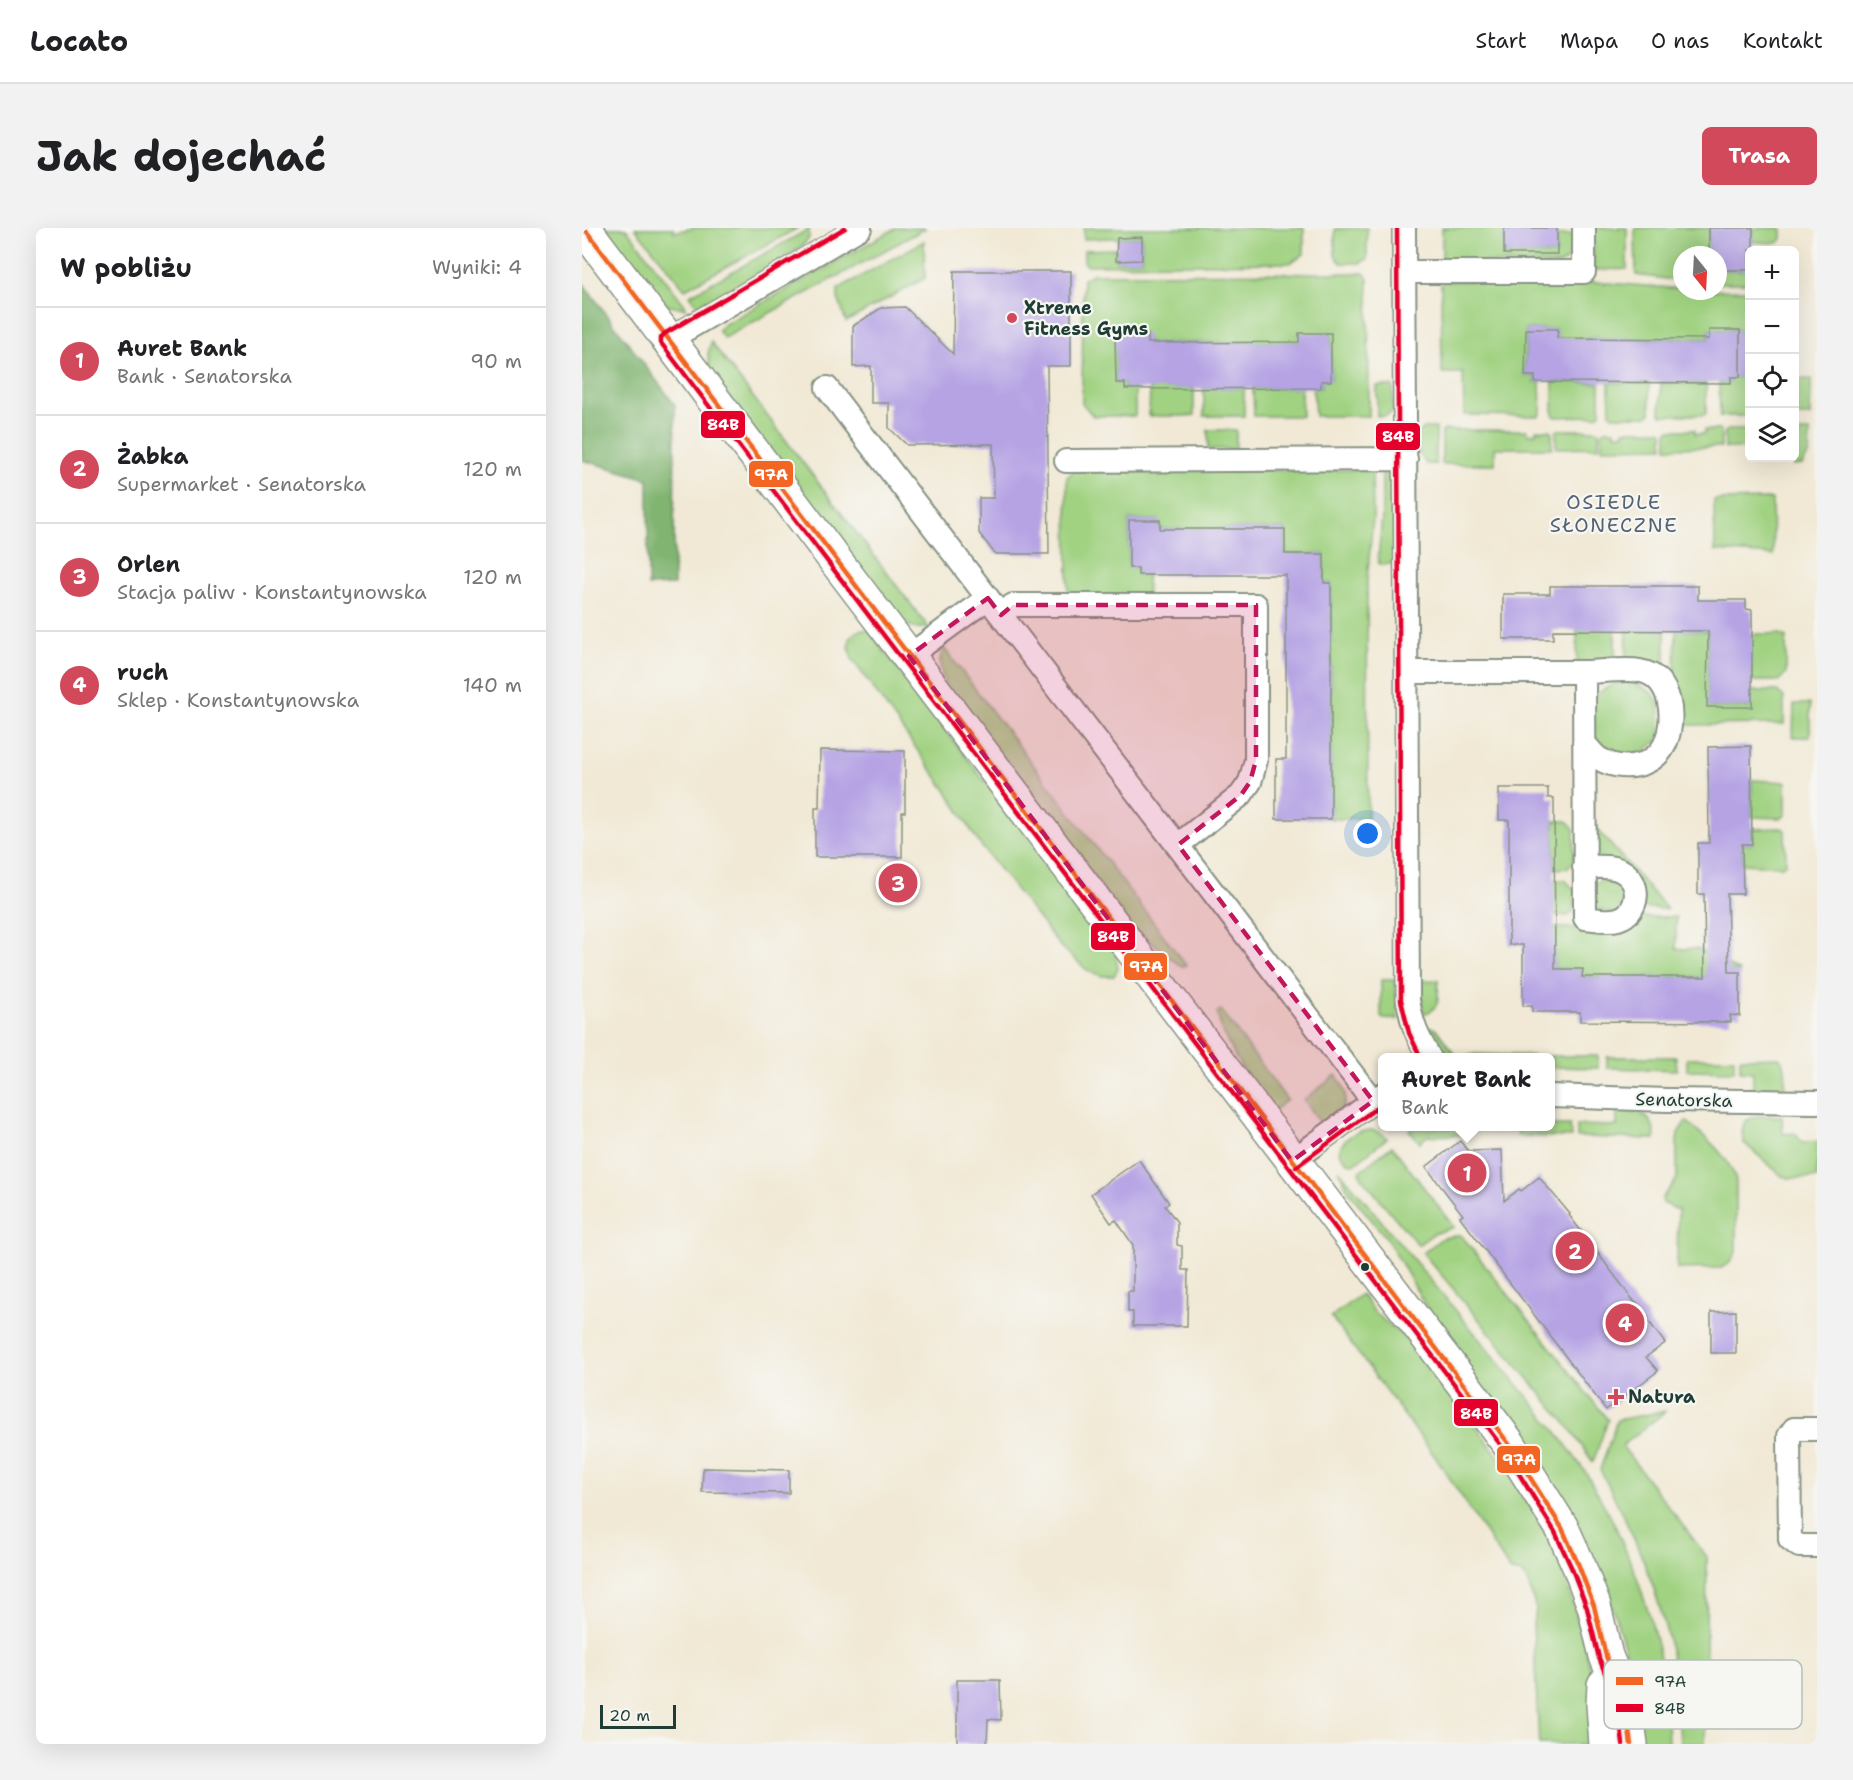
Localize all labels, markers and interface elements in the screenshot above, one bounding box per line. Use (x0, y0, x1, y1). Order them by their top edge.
text: Locato (30, 22, 128, 60)
text: Start (1476, 27, 1527, 55)
text: Mapa (1560, 27, 1618, 55)
text: O nas (1651, 27, 1710, 55)
text: Kontakt (1743, 27, 1823, 55)
button: Trasa (1702, 127, 1817, 185)
text: Jak dojechać (36, 128, 326, 184)
north arrow (1673, 246, 1727, 300)
map controls (1745, 246, 1799, 462)
button: + (1745, 246, 1799, 300)
text: W pobliżu (60, 250, 192, 285)
text: Wyniki: 4 (432, 254, 522, 280)
place label: Xtreme Fitness Gyms (1024, 296, 1148, 341)
button: − (1745, 300, 1799, 354)
marker: Xtreme Fitness Gyms (1005, 311, 1019, 325)
text: Auret Bank (117, 334, 247, 363)
text: 1 (75, 348, 84, 374)
text: 90 m (470, 348, 522, 374)
button: locate (1745, 354, 1799, 408)
text: Bank · Senatorska (117, 363, 292, 389)
button: layers (1745, 408, 1799, 462)
line badge: 84B (700, 410, 746, 439)
text: 84B (707, 414, 739, 435)
line badge: 84B (1375, 422, 1421, 451)
text: 84B (1382, 426, 1414, 447)
text: Żabka (117, 442, 189, 471)
text: 2 (73, 456, 87, 482)
text: 120 m (463, 456, 522, 482)
line badge: 97A (748, 460, 794, 488)
text: 97A (754, 464, 788, 485)
text: Supermarket · Senatorska (117, 471, 366, 497)
district label: OSIEDLE SŁONECZNE (1550, 489, 1678, 538)
text: Orlen (117, 550, 180, 579)
text: 3 (73, 564, 87, 590)
text: 120 m (463, 564, 522, 590)
text: Stacja paliw · Konstantynowska (117, 579, 427, 605)
text: ruch (117, 658, 169, 687)
text: 4 (73, 672, 87, 698)
text: 140 m (463, 672, 522, 698)
text: Sklep · Konstantynowska (117, 687, 359, 713)
your location (1353, 819, 1382, 848)
pin: 3 (878, 860, 918, 906)
line badge: 84B (1090, 922, 1136, 951)
text: 84B (1097, 926, 1129, 947)
line badge: 97A (1123, 952, 1168, 981)
text: 97A (1129, 956, 1163, 977)
popup (1378, 1053, 1555, 1131)
text: Auret Bank (1401, 1065, 1532, 1094)
street label: Senatorska (1635, 1087, 1733, 1113)
text: Bank (1401, 1094, 1449, 1120)
pin: 1 (1448, 1150, 1486, 1196)
pin: 2 (1556, 1228, 1594, 1274)
unlabelled marker (1359, 1261, 1371, 1273)
pin: 4 (1606, 1300, 1644, 1346)
place label: Natura (1628, 1385, 1696, 1409)
marker: Natura (1609, 1390, 1623, 1404)
line badge: 84B (1453, 1398, 1499, 1427)
text: 84B (1460, 1403, 1492, 1424)
line badge: 97A (1496, 1445, 1541, 1474)
text: 97A (1502, 1449, 1536, 1470)
legend (1604, 1660, 1802, 1729)
text: 97A (1654, 1671, 1686, 1692)
text: 84B (1654, 1698, 1685, 1719)
scale bar (600, 1702, 676, 1730)
text: 20 m (609, 1705, 650, 1726)

